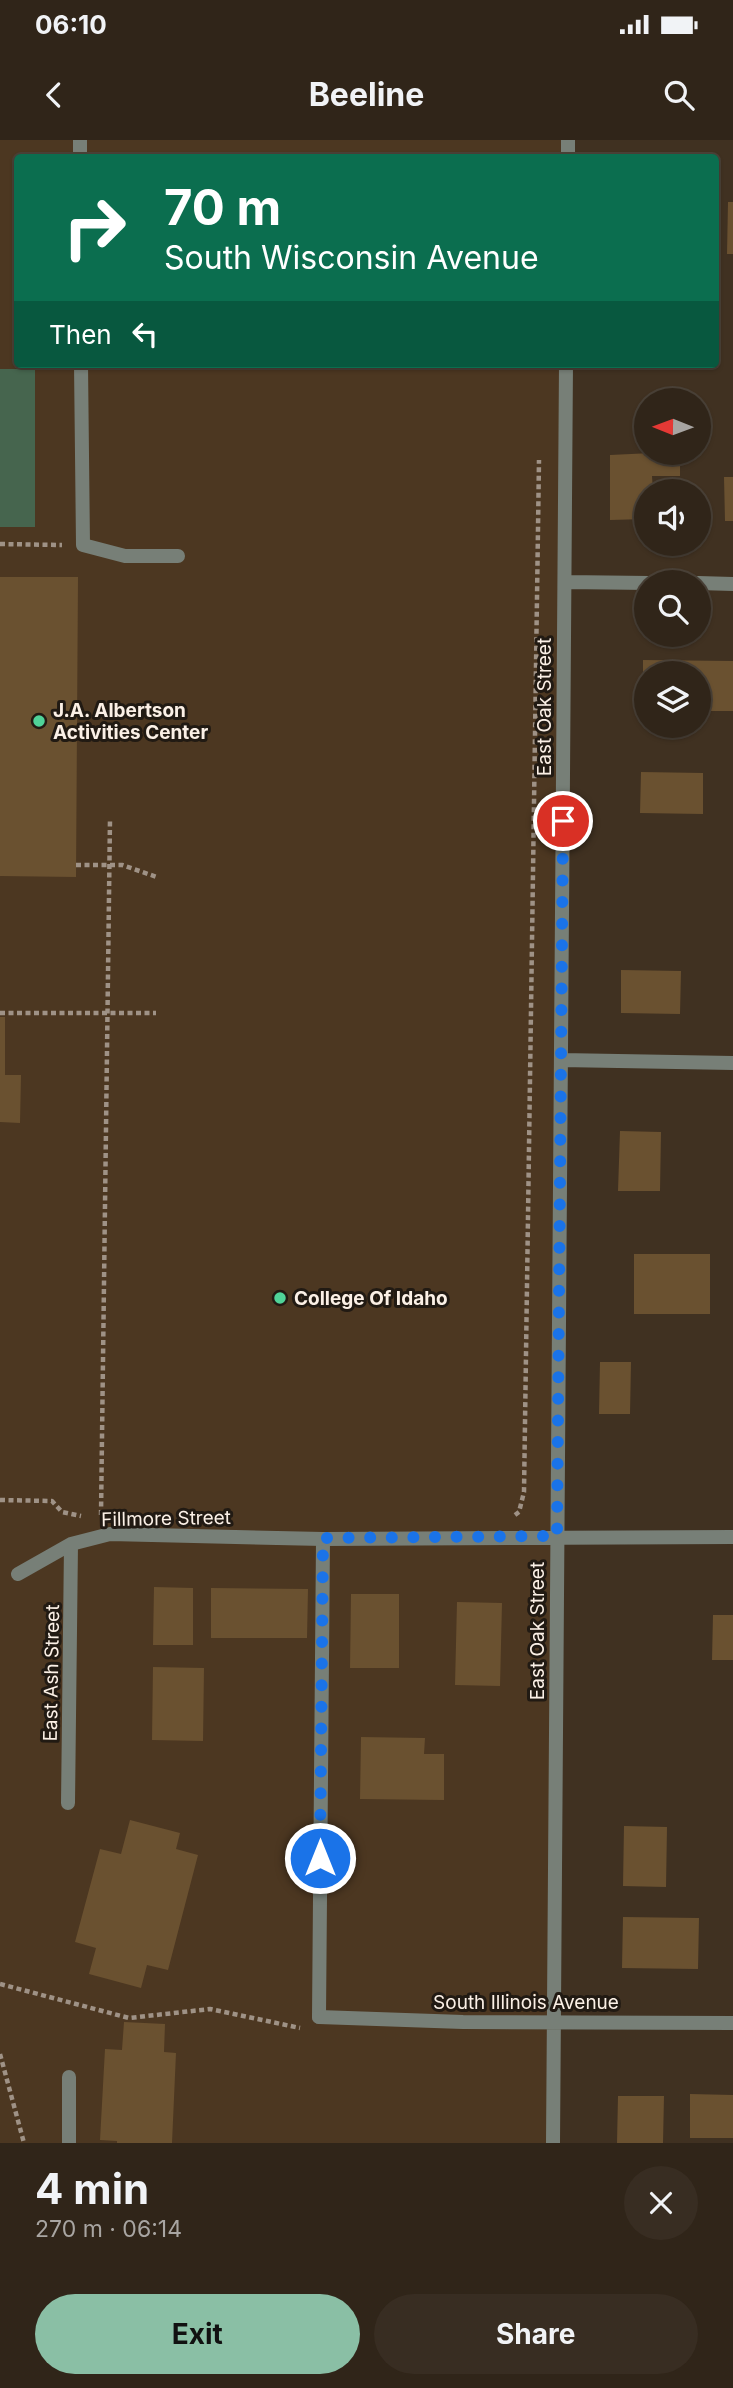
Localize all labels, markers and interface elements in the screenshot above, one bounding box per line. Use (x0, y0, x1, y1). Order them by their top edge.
text: 06:10 (35, 9, 107, 40)
text: Beeline (309, 75, 424, 114)
icon: back (35, 76, 73, 114)
icon: search (660, 76, 698, 114)
text: 70 m (164, 178, 281, 237)
icon: right (49, 182, 140, 273)
text: South Wisconsin Avenue (164, 238, 539, 277)
icon: left (126, 315, 164, 353)
text: Then (49, 319, 112, 350)
north arrow (634, 388, 710, 466)
map controls (634, 388, 711, 738)
button: sound (634, 479, 711, 556)
button: search (634, 570, 711, 647)
street label: East Oak Street (533, 638, 556, 776)
button: layers (634, 661, 711, 738)
place label: J.A. Albertson Activities Center (53, 699, 208, 744)
marker: J.A. Albertson Activities Center (31, 713, 47, 729)
pin (533, 791, 593, 851)
icon: arrive (544, 802, 582, 840)
place label: College Of Idaho (294, 1287, 448, 1310)
marker: College Of Idaho (272, 1290, 288, 1306)
street label: Fillmore Street (101, 1506, 231, 1531)
street label: East Oak Street (526, 1562, 549, 1700)
street label: East Ash Street (39, 1604, 64, 1742)
position arrow (283, 1821, 357, 1895)
street label: South Illinois Avenue (433, 1991, 619, 2014)
text: 4 min (35, 2163, 149, 2214)
button: close (624, 2166, 698, 2240)
text: 270 m · 06:14 (35, 2215, 182, 2243)
button: Exit (35, 2294, 360, 2374)
button: Share (374, 2294, 698, 2374)

